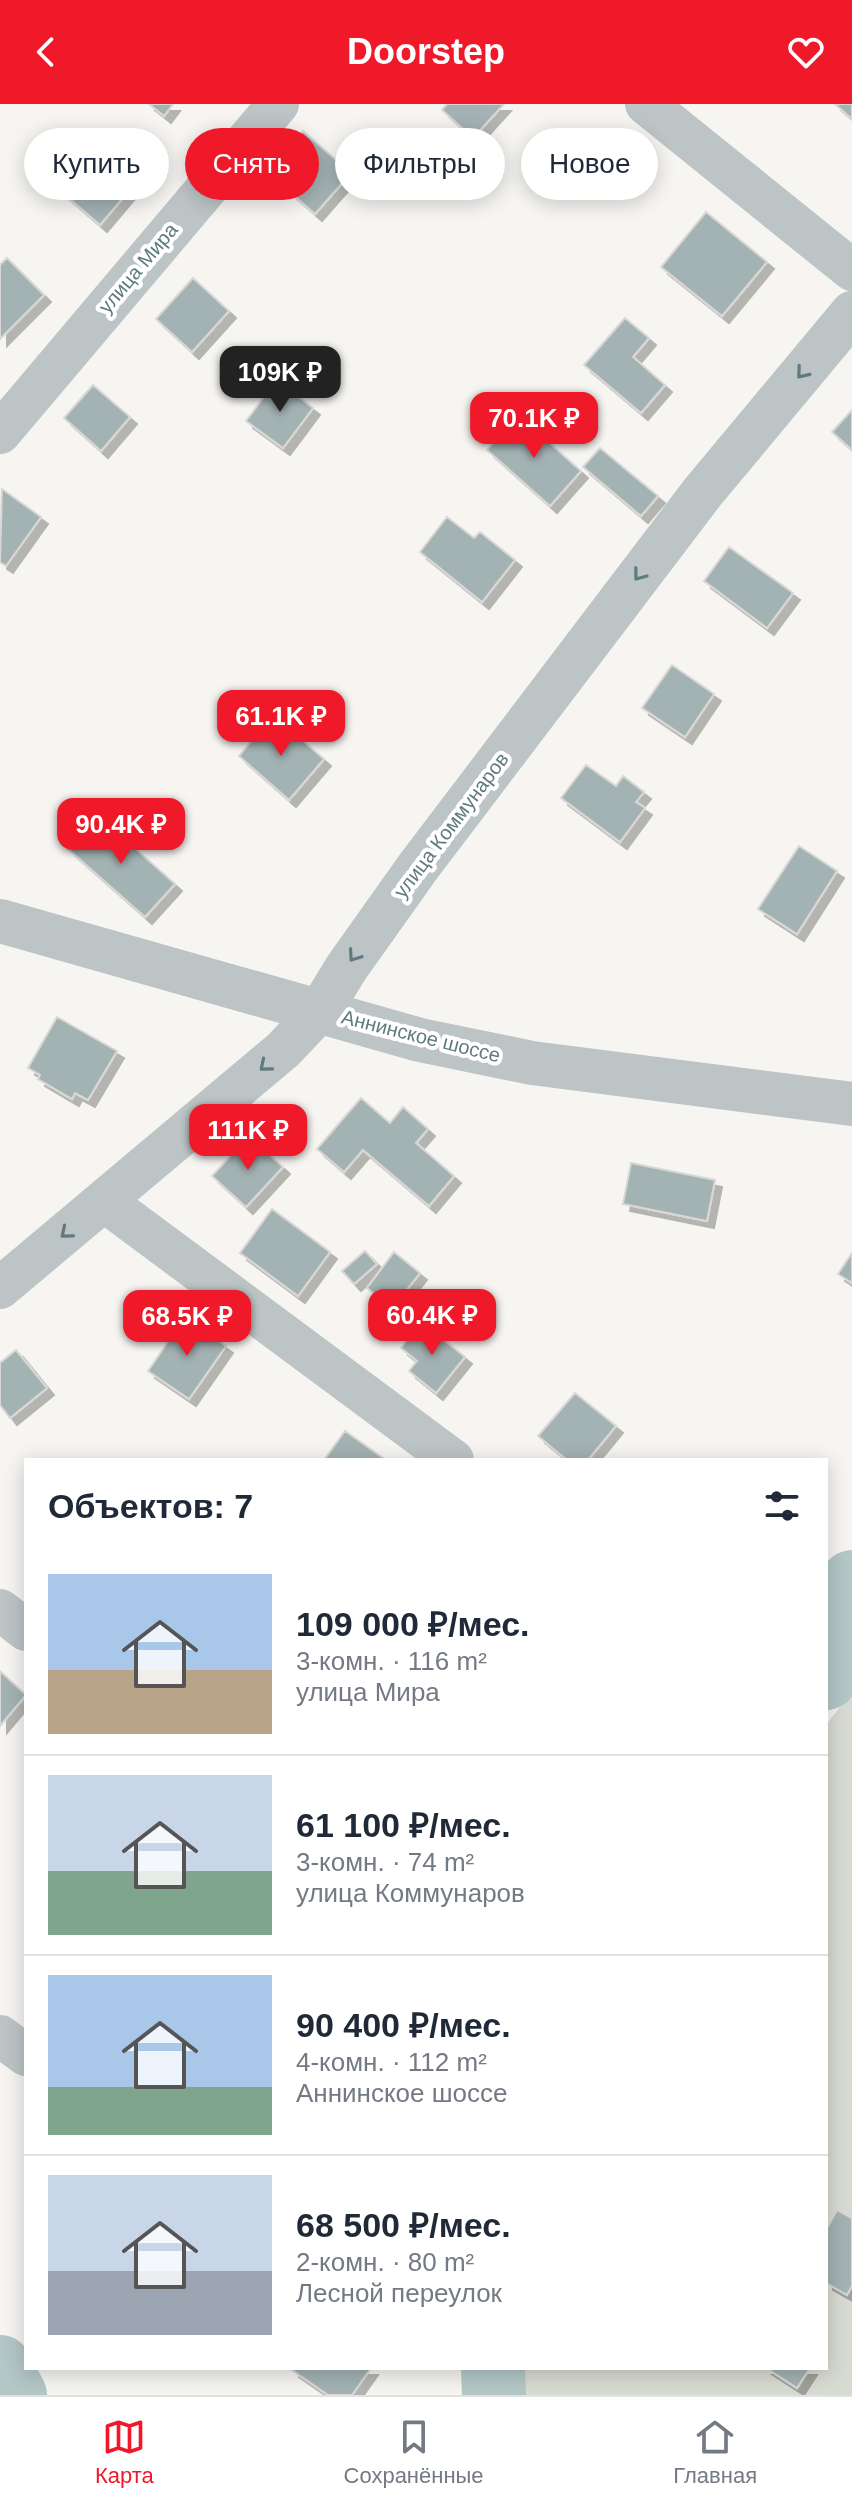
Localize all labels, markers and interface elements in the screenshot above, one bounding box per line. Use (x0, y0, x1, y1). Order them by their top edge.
icon: back (24, 30, 68, 74)
icon: heart (784, 30, 828, 74)
text: Doorstep (347, 31, 505, 72)
chip: Купить (24, 128, 169, 200)
chip: Снять (185, 128, 319, 200)
chip: Фильтры (335, 128, 505, 200)
chip: Новое (521, 128, 658, 200)
street label: улица Мира (94, 218, 183, 317)
pin: 109K ₽ (215, 346, 345, 414)
text: 109K ₽ (238, 357, 322, 387)
one-way arrow (797, 363, 812, 378)
pin: 70.1K ₽ (460, 392, 608, 460)
text: 70.1K ₽ (488, 403, 580, 433)
one-way arrow (635, 567, 649, 581)
pin: 61.1K ₽ (207, 690, 355, 758)
text: 61.1K ₽ (235, 701, 327, 731)
street label: улица Коммунаров (389, 748, 513, 902)
pin: 90.4K ₽ (47, 798, 195, 866)
text: 90.4K ₽ (75, 809, 167, 839)
one-way arrow (349, 947, 364, 961)
street label: Аннинское шоссе (339, 1006, 503, 1066)
one-way arrow (259, 1056, 274, 1071)
pin: 111K ₽ (183, 1104, 313, 1172)
text: 111K ₽ (207, 1115, 289, 1145)
one-way arrow (60, 1223, 75, 1238)
pin: 60.4K ₽ (358, 1289, 506, 1357)
pin: 68.5K ₽ (113, 1290, 261, 1358)
text: 60.4K ₽ (386, 1300, 478, 1330)
text: 68.5K ₽ (141, 1301, 233, 1331)
icon: filters (760, 1484, 804, 1528)
text: Объектов: 7 (48, 1487, 253, 1525)
text: 109 000 ₽/мес. (296, 1605, 530, 1643)
icon: home (112, 1606, 208, 1702)
text: 3-комн. · 116 m² (296, 1646, 487, 1676)
text: улица Мира (296, 1677, 440, 1707)
text: 61 100 ₽/мес. (296, 1806, 511, 1844)
icon: home (112, 1807, 208, 1903)
text: 3-комн. · 74 m² (296, 1847, 474, 1877)
text: улица Коммунаров (296, 1878, 525, 1908)
text: 90 400 ₽/мес. (296, 2006, 511, 2044)
icon: home (112, 2007, 208, 2103)
text: 4-комн. · 112 m² (296, 2047, 487, 2077)
text: Аннинское шоссе (296, 2078, 508, 2108)
text: 68 500 ₽/мес. (296, 2206, 511, 2244)
icon: home (112, 2207, 208, 2303)
text: 2-комн. · 80 m² (296, 2247, 474, 2277)
text: Лесной переулок (296, 2278, 502, 2308)
tab: Карта (95, 2415, 154, 2489)
tab: Сохранённые (344, 2415, 484, 2489)
tab: Главная (673, 2415, 757, 2489)

